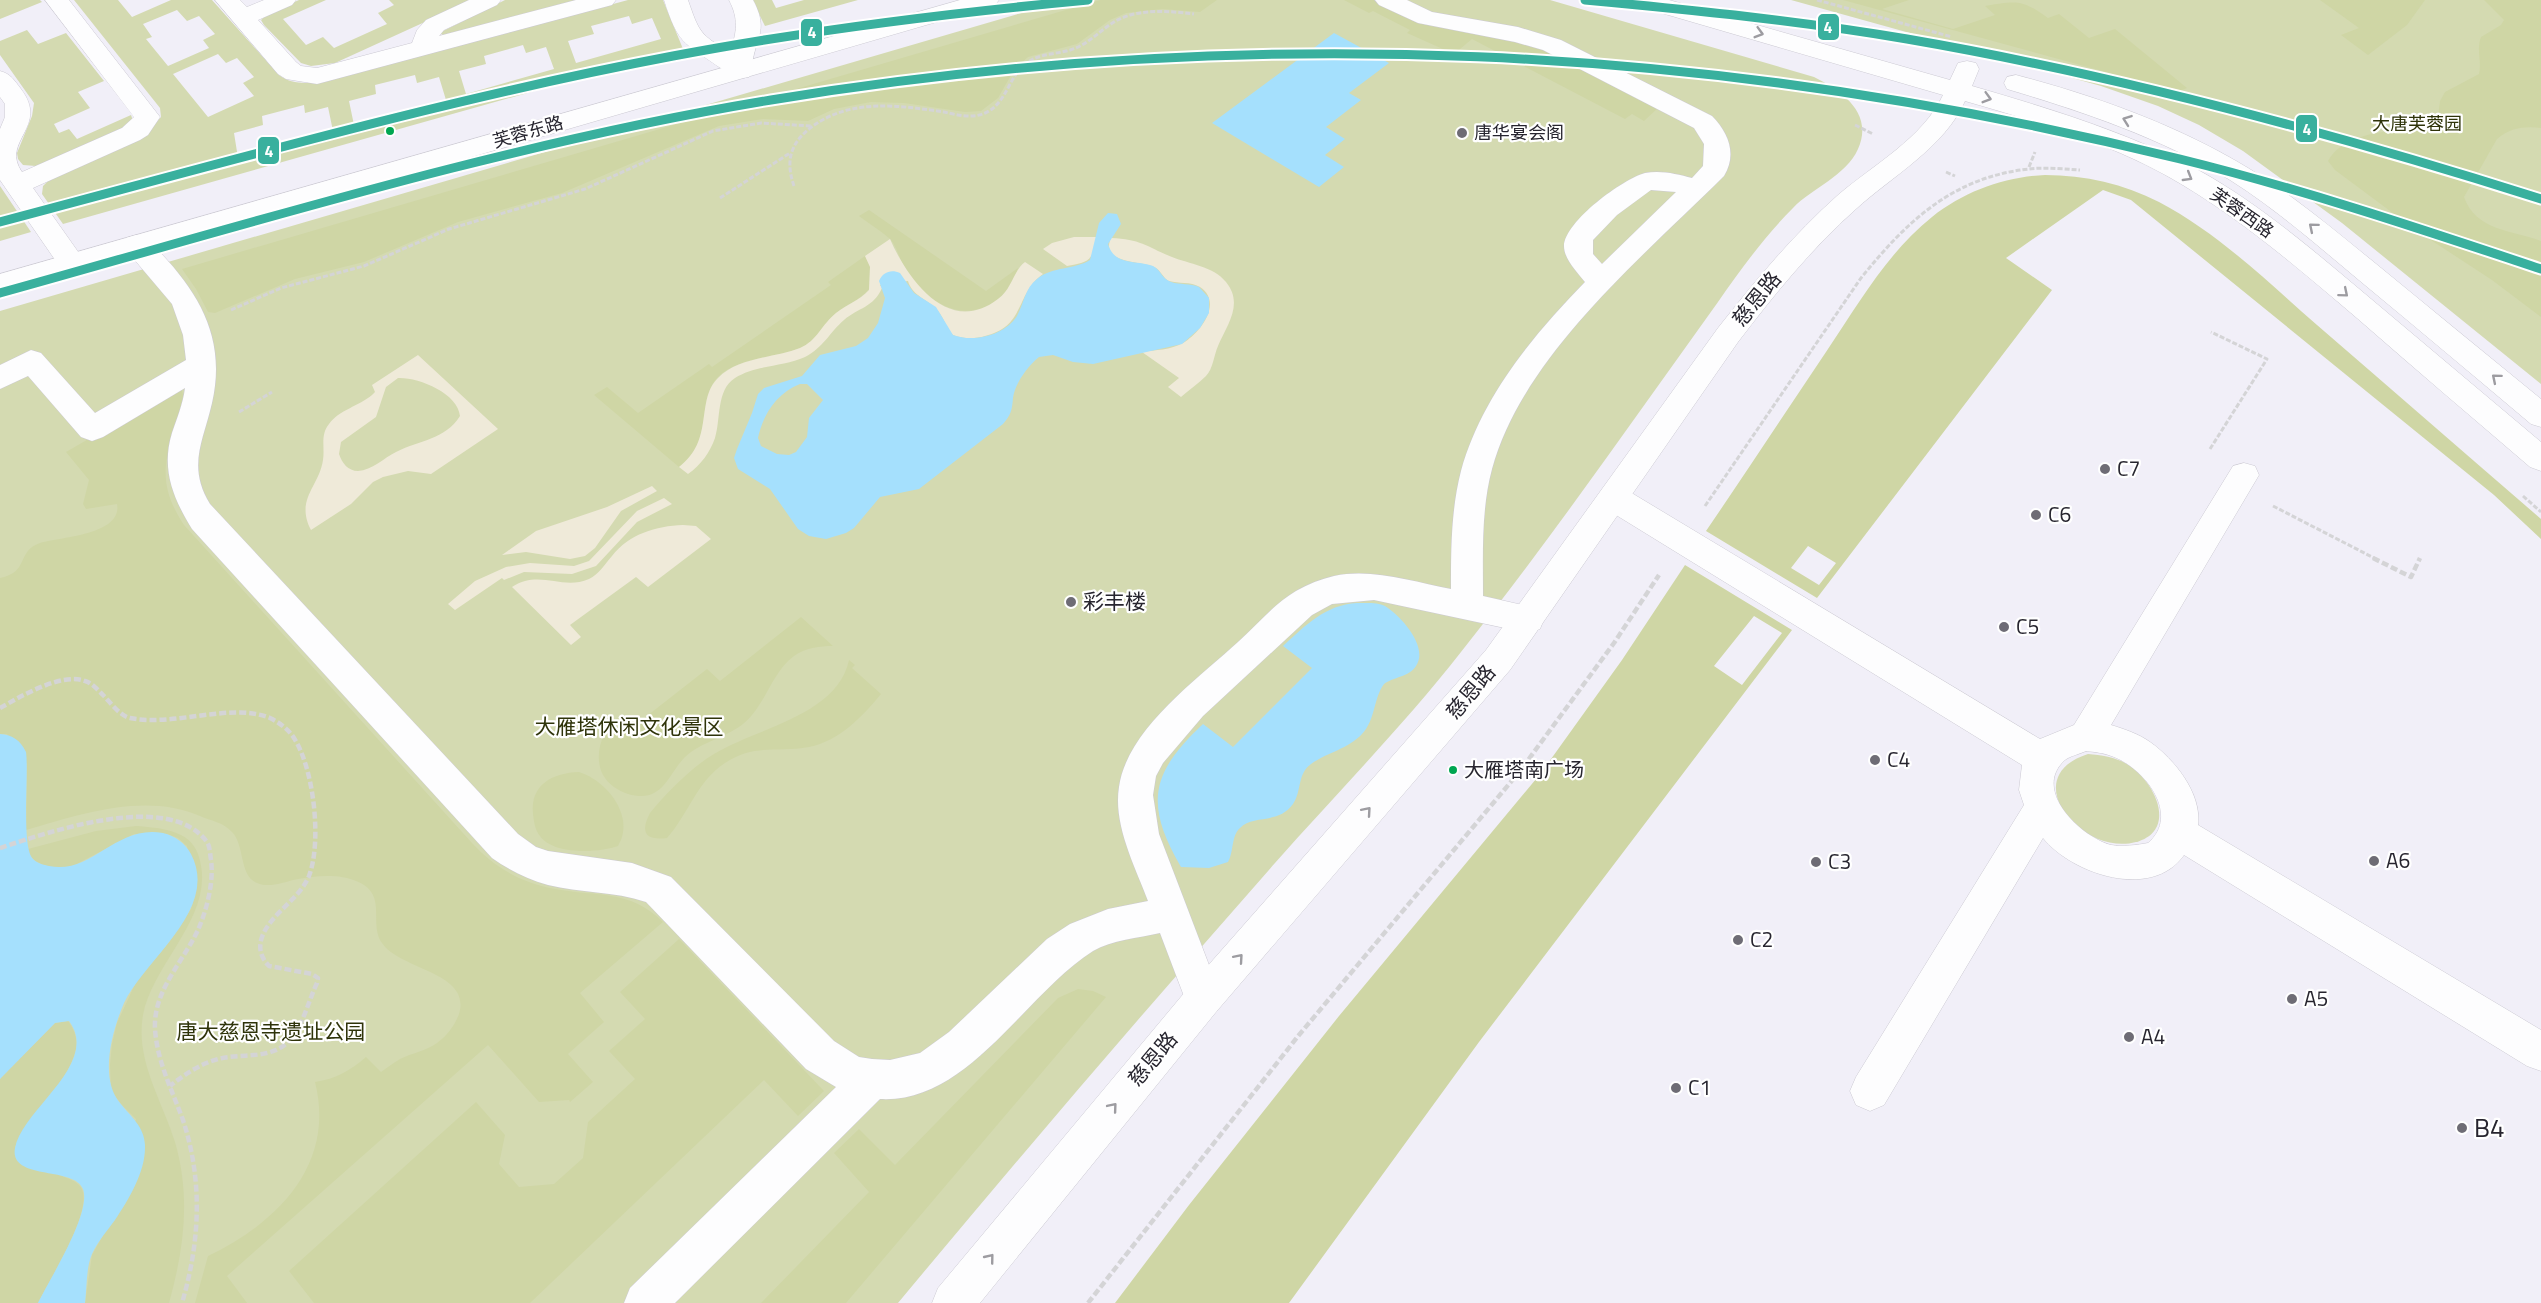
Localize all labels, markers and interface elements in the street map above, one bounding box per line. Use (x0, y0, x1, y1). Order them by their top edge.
line badge: 4 (1817, 13, 1840, 41)
text: 4 (1824, 15, 1833, 39)
line badge: 4 (800, 18, 823, 47)
text: 4 (808, 20, 817, 44)
one-way arrow (1753, 26, 1764, 38)
one-way arrow (1981, 91, 1992, 103)
street label: 芙蓉东路 (490, 109, 566, 154)
park label: 大唐芙蓉园 (2372, 110, 2462, 137)
line badge: 4 (2295, 114, 2318, 143)
one-way arrow (2122, 115, 2133, 127)
text: 4 (2303, 117, 2312, 141)
place label: 唐华宴会阁 (1474, 119, 1564, 146)
unlabelled marker (384, 125, 396, 137)
marker: 唐华宴会阁 (1455, 126, 1469, 140)
line badge: 4 (257, 136, 280, 165)
text: 4 (265, 139, 274, 163)
one-way arrow (2182, 169, 2192, 181)
street label: 芙蓉西路 (2205, 181, 2280, 244)
one-way arrow (2309, 224, 2320, 235)
street label: 慈恩路 (1724, 264, 1788, 333)
one-way arrow (2337, 285, 2348, 296)
one-way arrow (2492, 375, 2503, 386)
place label: C7 (2117, 452, 2140, 484)
marker: C7 (2098, 462, 2112, 476)
place label: C6 (2048, 498, 2071, 530)
marker: C6 (2029, 508, 2043, 522)
place label: 彩丰楼 (1083, 585, 1146, 617)
marker: 彩丰楼 (1064, 595, 1078, 609)
place label: C5 (2016, 610, 2039, 642)
marker: C5 (1997, 620, 2011, 634)
street label: 慈恩路 (1438, 657, 1503, 726)
park label: 大雁塔休闲文化景区 (535, 710, 724, 742)
place label: C4 (1887, 743, 1910, 775)
marker: C4 (1868, 753, 1882, 767)
place label: 大雁塔南广场 (1464, 754, 1584, 785)
marker: 大雁塔南广场 (1447, 764, 1459, 776)
one-way arrow (1360, 807, 1371, 818)
place label: A6 (2386, 844, 2410, 876)
place label: C3 (1828, 845, 1851, 877)
marker: A6 (2367, 854, 2381, 868)
marker: C3 (1809, 855, 1823, 869)
place label: C2 (1750, 923, 1773, 955)
marker: C2 (1731, 933, 1745, 947)
one-way arrow (1232, 954, 1243, 965)
place label: A5 (2304, 982, 2328, 1014)
marker: A5 (2285, 992, 2299, 1006)
park label: 唐大慈恩寺遗址公园 (177, 1015, 366, 1047)
place label: A4 (2141, 1020, 2165, 1052)
street label: 慈恩路 (1120, 1024, 1185, 1093)
marker: A4 (2122, 1030, 2136, 1044)
place label: C1 (1688, 1071, 1711, 1103)
marker: C1 (1669, 1081, 1683, 1095)
one-way arrow (1106, 1103, 1117, 1114)
place label: B4 (2474, 1108, 2505, 1147)
marker: B4 (2455, 1121, 2469, 1135)
one-way arrow (982, 1254, 993, 1265)

